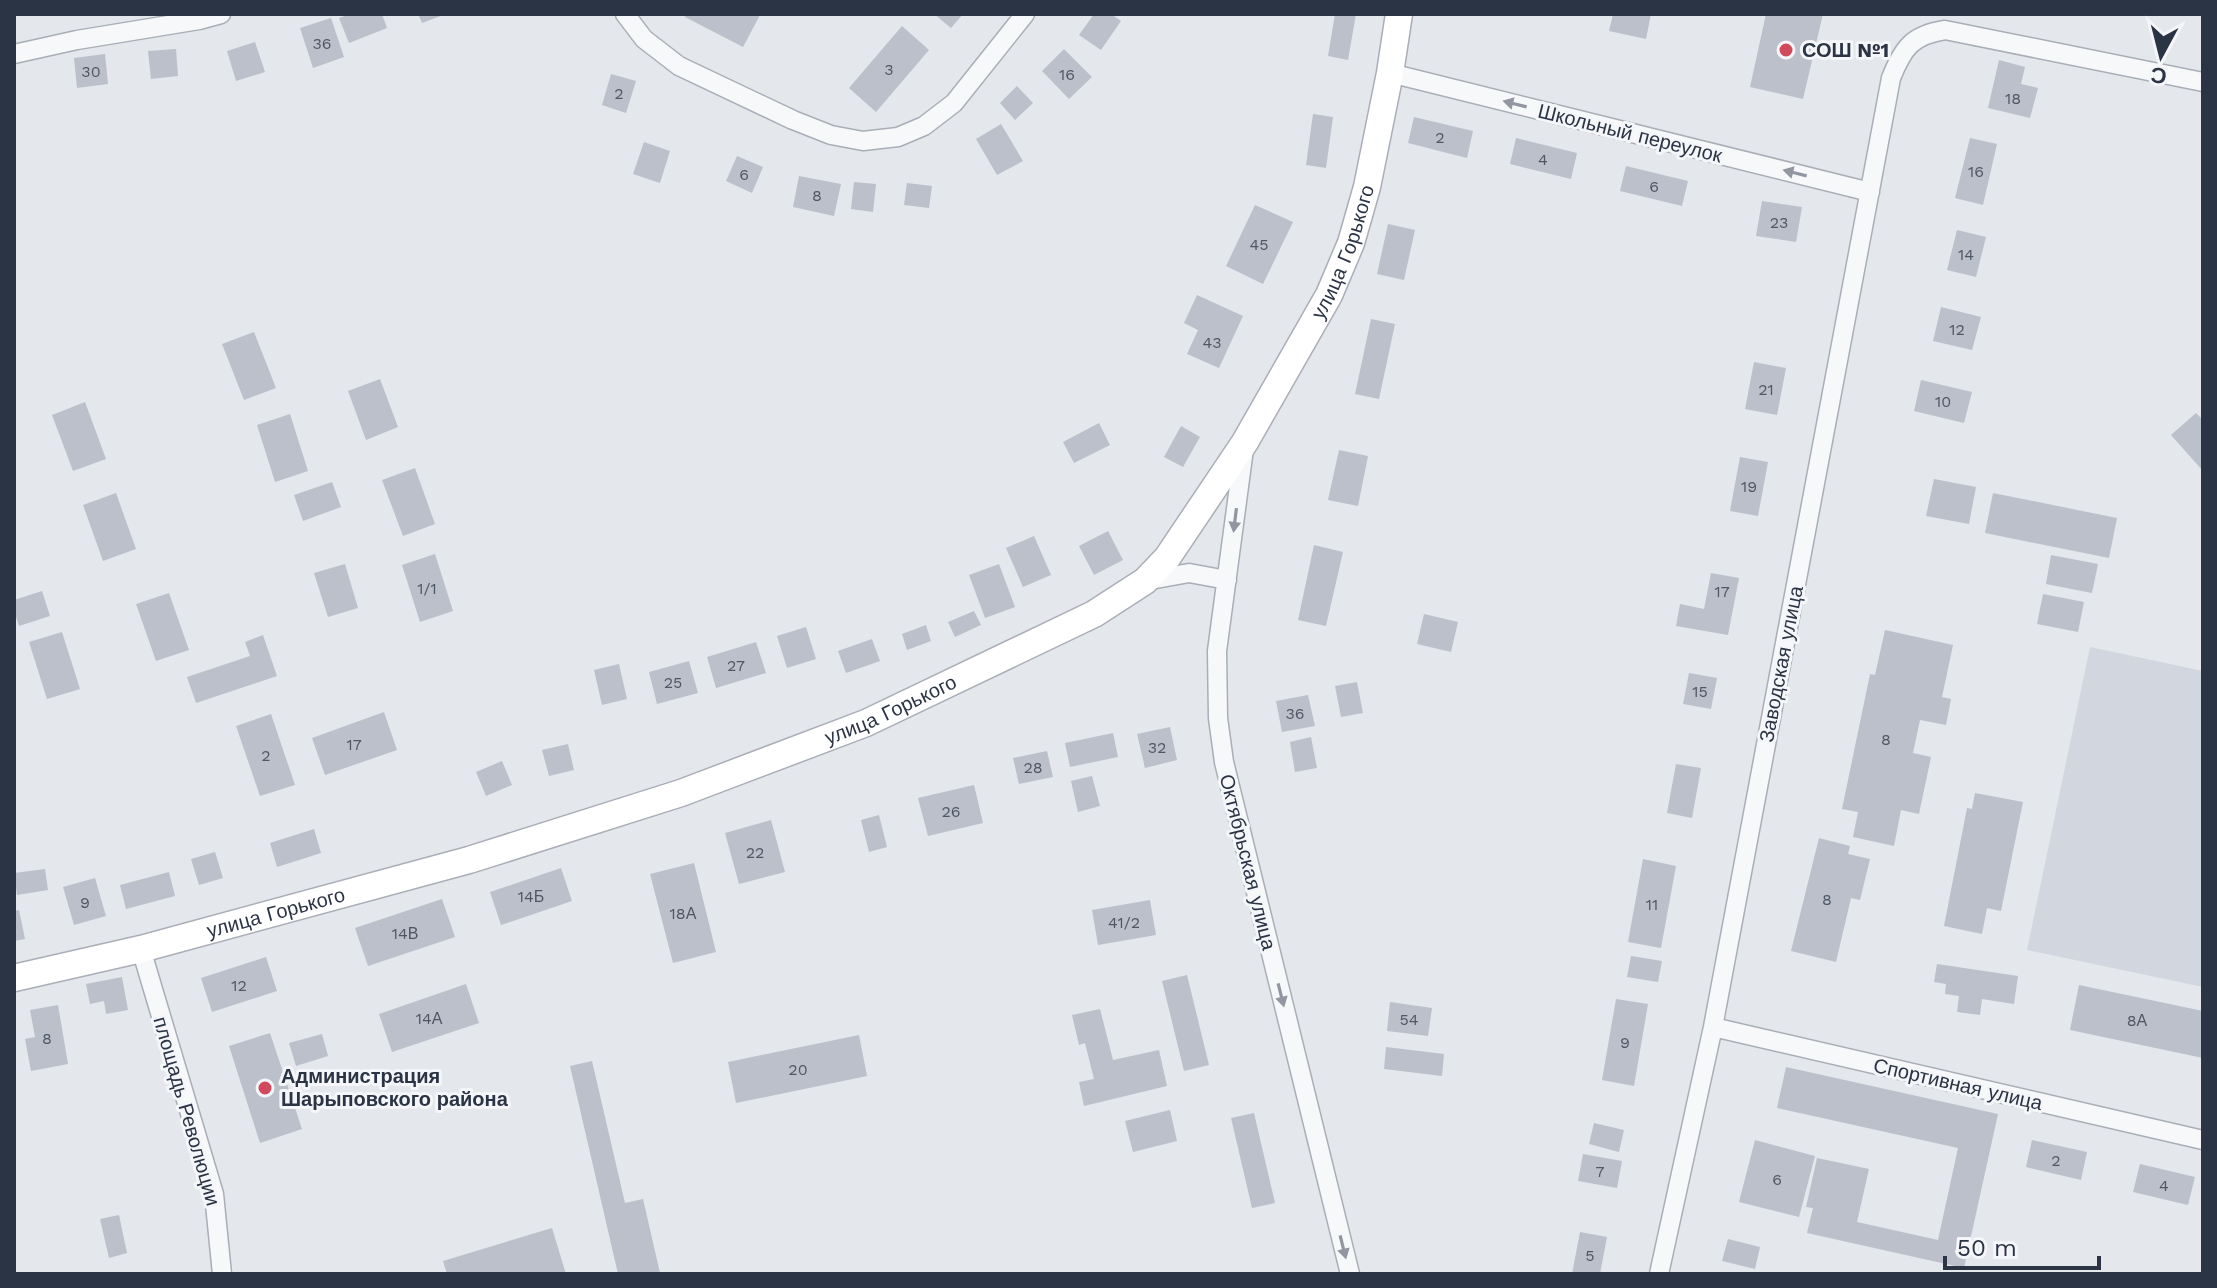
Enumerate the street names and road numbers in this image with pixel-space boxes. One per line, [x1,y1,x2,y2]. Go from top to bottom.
street label: Школьный переулок [1536,99,1725,168]
street label: улица Горького [1306,182,1379,323]
street label: Заводская улица [1754,583,1808,744]
street label: улица Горького [821,670,960,750]
street label: Октябрьская улица [1215,772,1282,953]
street label: улица Горького [204,882,348,943]
street label: площадь Революции [149,1014,225,1208]
street label: Спортивная улица [1871,1053,2046,1115]

